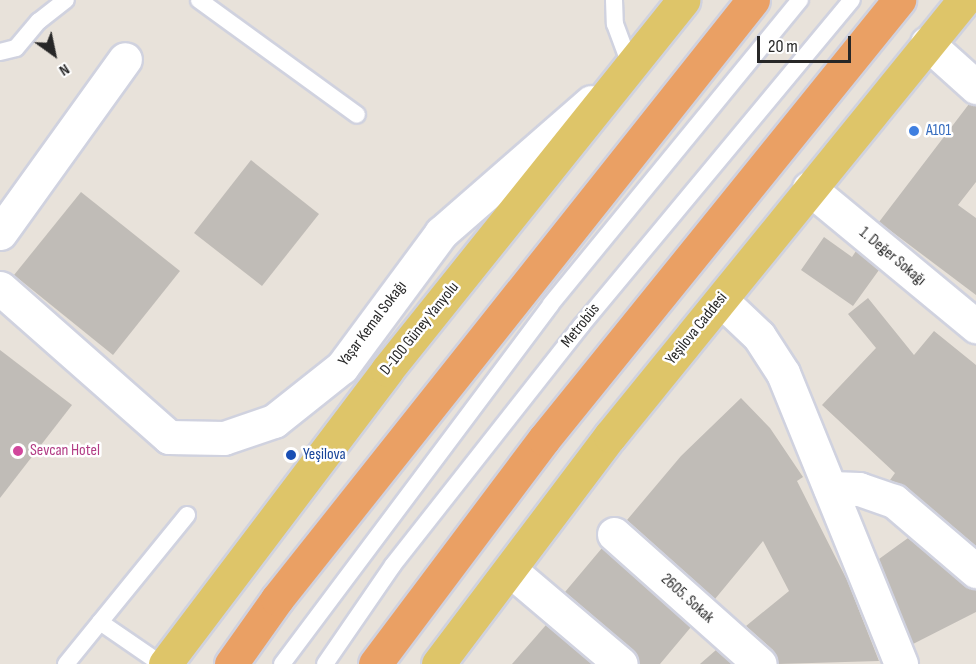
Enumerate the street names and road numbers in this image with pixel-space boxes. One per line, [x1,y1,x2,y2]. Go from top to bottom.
street label: 1. Değer Sokağı [855,224,929,290]
street label: Yaşar Kemal Sokağı [335,278,411,370]
street label: D-100 Güney Yanyolu [377,279,463,379]
street label: Yeşilova Caddesi [662,289,732,369]
street label: Metrobüs [558,300,604,352]
street label: 2605. Sokak [657,570,717,628]

